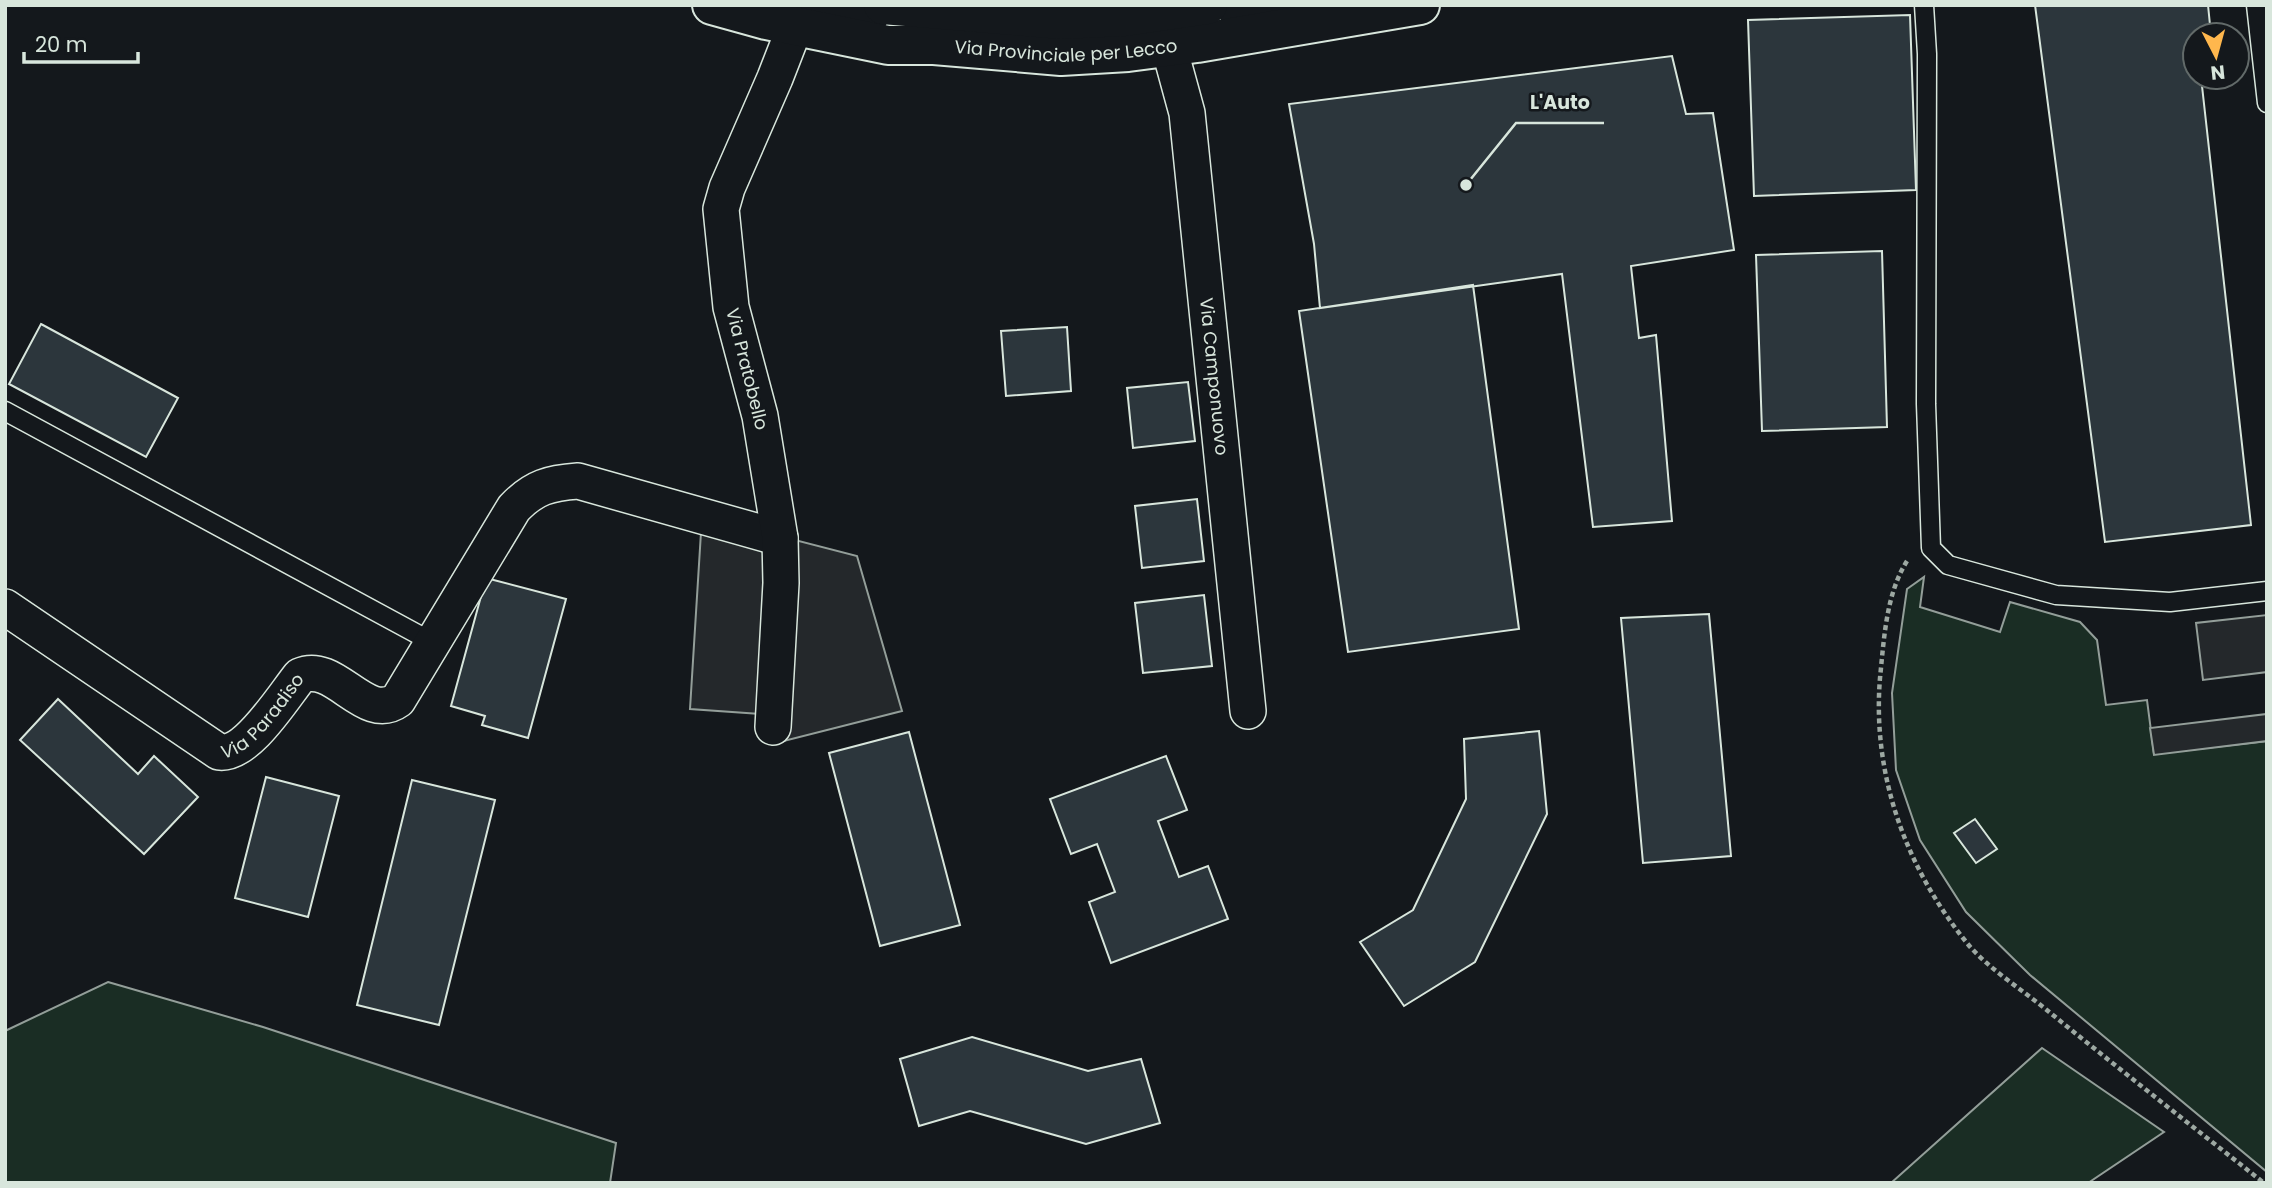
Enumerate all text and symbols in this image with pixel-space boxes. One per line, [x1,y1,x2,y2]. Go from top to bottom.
scale bar [24,21,138,65]
north arrow [2181,21,2251,91]
text: 20 m [35,30,88,59]
street label: Via Provinciale per Lecco [954,33,1179,68]
text: N [2209,58,2226,87]
callout: L'Auto [1516,83,1604,123]
text: L'Auto [1530,89,1590,116]
street label: Via Camponuovo [1194,297,1235,457]
street label: Via Pratobello [720,305,775,432]
street label: Via Paradiso [218,668,310,765]

